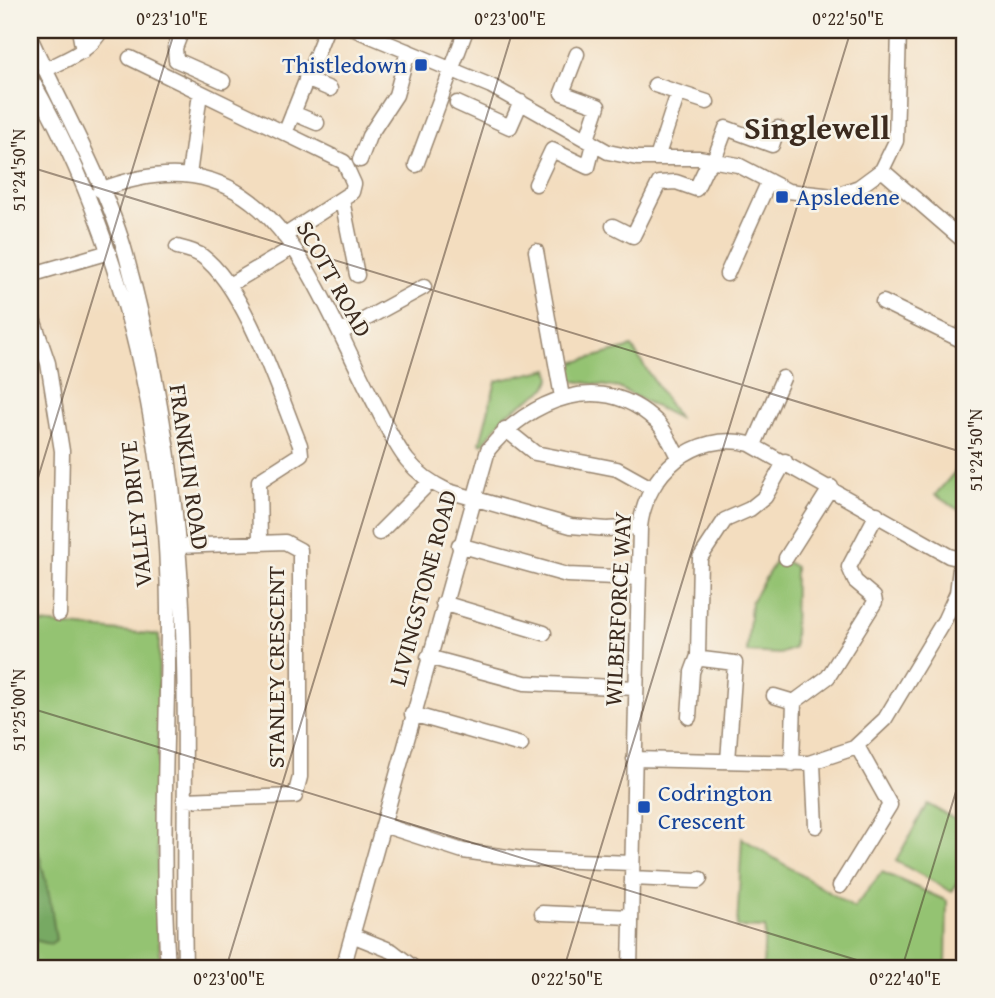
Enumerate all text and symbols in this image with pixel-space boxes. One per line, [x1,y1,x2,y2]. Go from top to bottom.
text: 0°23'10"E [136,5,208,32]
text: 0°23'00"E [474,5,546,32]
text: 0°22'50"E [812,5,884,32]
place label: Thistledown [282,47,408,82]
marker: Thistledown [413,57,429,73]
district label: Singlewell [744,104,890,151]
text: 51°24'50"N [5,128,32,211]
place label: Apsledene [796,179,900,214]
marker: Apsledene [774,189,790,205]
street label: SCOTT ROAD [288,214,381,343]
street label: FRANKLIN ROAD [161,382,218,552]
text: 51°24'50"N [962,408,989,491]
street label: VALLEY DRIVE [110,439,161,589]
street label: LIVINGSTONE ROAD [380,486,466,690]
street label: WILBERFORCE WAY [595,511,640,707]
street label: STANLEY CRESCENT [258,566,293,768]
text: 51°25'00"N [5,668,32,751]
place label: Codrington Crescent [658,775,773,838]
marker: Codrington Crescent [636,799,652,815]
text: 0°23'00"E [193,965,265,992]
text: 0°22'50"E [531,965,603,992]
text: 0°22'40"E [869,965,941,992]

